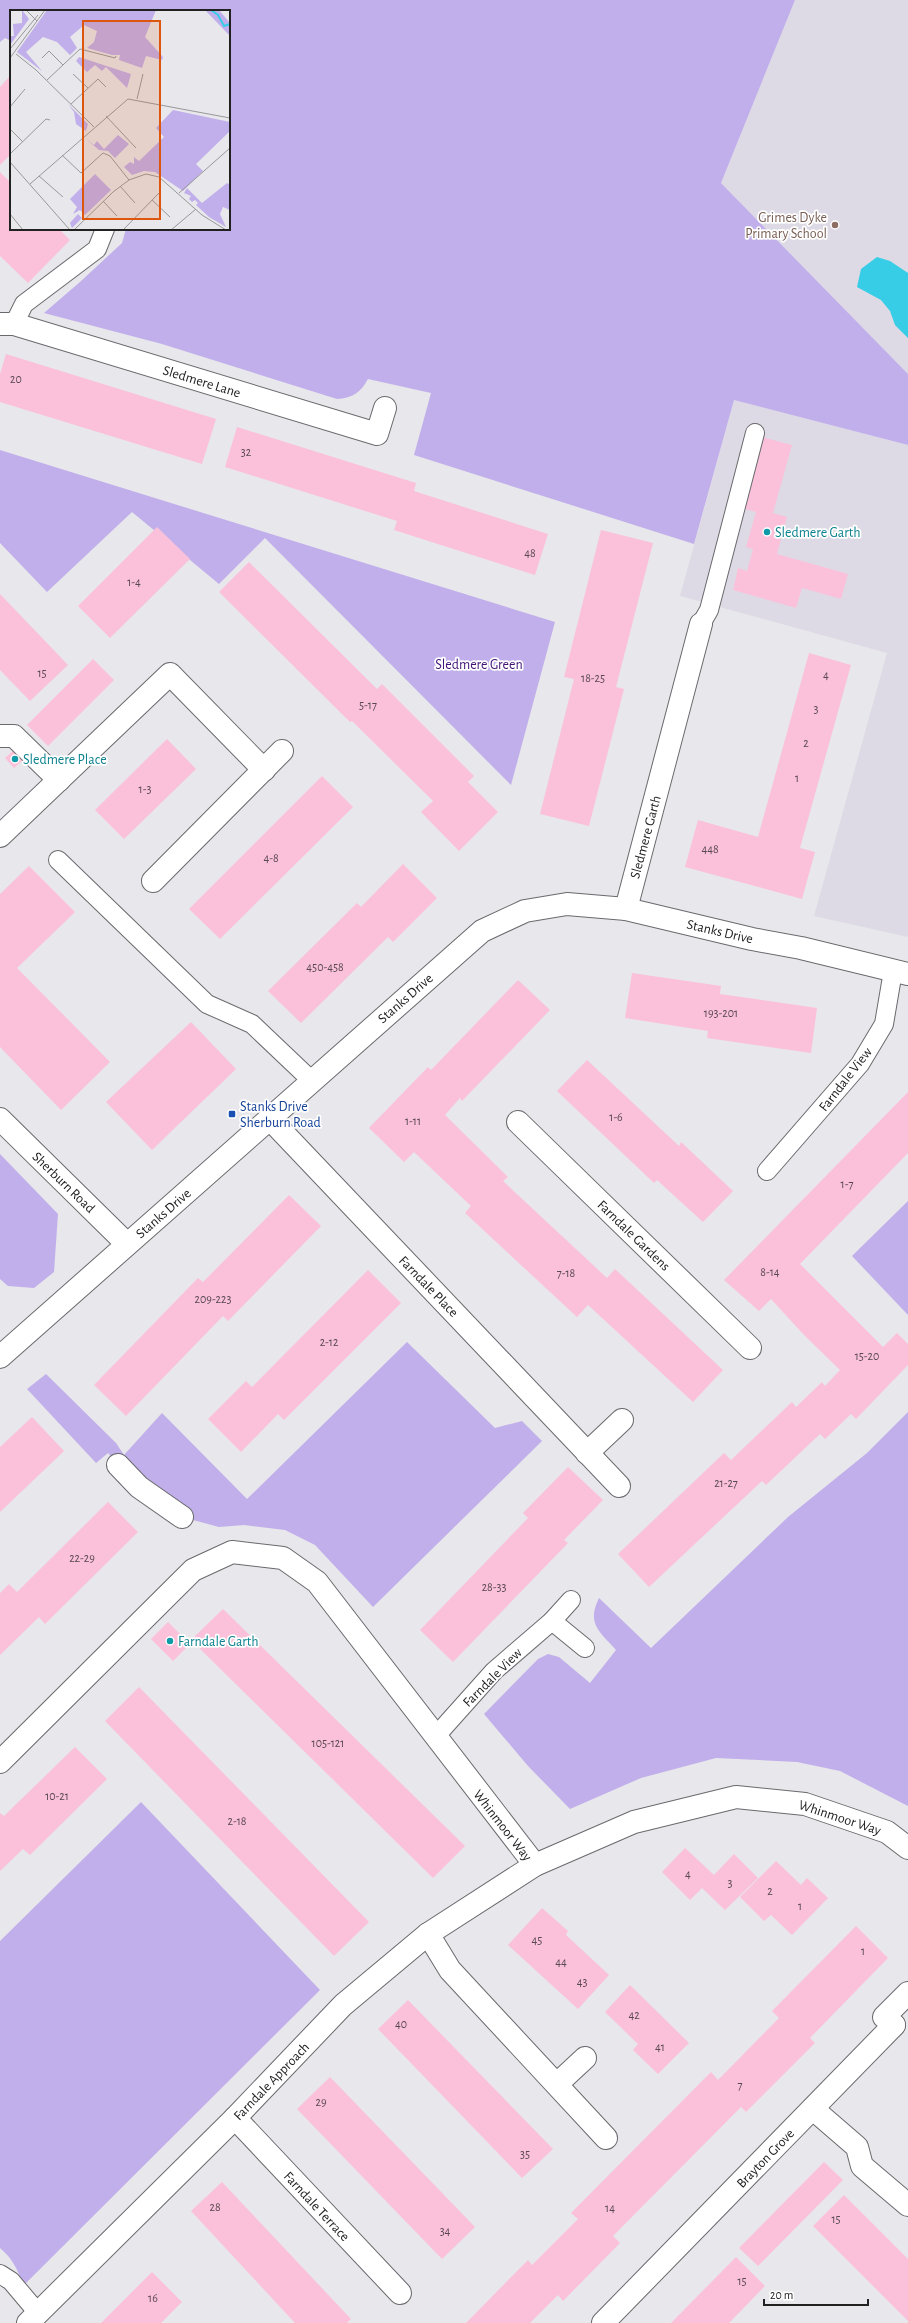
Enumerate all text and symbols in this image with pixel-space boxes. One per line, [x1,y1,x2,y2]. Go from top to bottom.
inset map [10,10,230,230]
place label: Grimes Dyke Primary School [745,211,827,241]
marker: Grimes Dyke Primary School [830,220,840,230]
street label: Sledmere Lane [161,364,242,400]
house number: 20 [10,373,22,385]
house number: 32 [241,446,252,458]
place label: Sledmere Garth [775,526,860,540]
marker: Sledmere Garth [762,527,772,537]
house number: 48 [524,547,536,559]
house number: 1-4 [127,576,141,588]
park label: Sledmere Green [435,658,523,672]
house number: 15 [37,667,47,679]
house number: 4 [823,669,829,681]
house number: 18-25 [581,672,605,684]
house number: 5-17 [359,699,377,711]
house number: 3 [814,703,819,715]
house number: 2 [803,737,809,749]
place label: Sledmere Place [23,753,107,767]
marker: Sledmere Place [10,754,20,764]
house number: 1 [795,772,799,784]
house number: 1-3 [139,783,151,795]
street label: Sledmere Garth [628,794,664,880]
house number: 448 [701,843,719,855]
house number: 4-8 [263,852,279,864]
street label: Stanks Drive [685,918,754,946]
house number: 450-458 [306,961,344,973]
street label: Stanks Drive [376,971,436,1026]
house number: 193-201 [704,1007,738,1019]
street label: Farndale View [817,1045,875,1114]
place label: Stanks Drive Sherburn Road [240,1100,321,1130]
marker: Stanks Drive Sherburn Road [227,1109,237,1119]
house number: 1-6 [609,1111,623,1123]
house number: 1-11 [405,1115,421,1127]
street label: Sherburn Road [29,1150,97,1216]
house number: 1-7 [841,1178,853,1190]
street label: Stanks Drive [134,1186,194,1241]
street label: Farndale Gardens [594,1198,672,1274]
street label: Farndale Place [396,1254,461,1320]
house number: 8-14 [760,1266,780,1278]
house number: 7-18 [557,1267,576,1279]
house number: 209-223 [195,1293,232,1305]
house number: 2-12 [320,1336,339,1348]
house number: 15-20 [855,1350,879,1362]
house number: 21-27 [714,1477,738,1489]
house number: 22-29 [69,1552,95,1564]
house number: 28-33 [482,1581,506,1593]
place label: Farndale Garth [178,1635,259,1649]
marker: Farndale Garth [165,1636,175,1646]
street label: Farndale View [461,1645,525,1710]
house number: 105-121 [312,1737,344,1749]
street label: Whinmoor Way [470,1788,534,1864]
house number: 10-21 [45,1790,69,1802]
street label: Whinmoor Way [797,1798,883,1838]
house number: 2-18 [228,1815,247,1827]
house number: 4 [685,1868,691,1880]
house number: 3 [728,1877,733,1889]
house number: 2 [767,1885,773,1897]
house number: 1 [798,1900,802,1912]
house number: 45 [532,1934,542,1946]
house number: 1 [861,1945,865,1957]
house number: 44 [555,1956,567,1968]
house number: 43 [577,1976,587,1988]
house number: 42 [628,2009,640,2021]
house number: 40 [395,2018,407,2030]
street label: Farndale Approach [231,2040,312,2123]
house number: 41 [655,2041,665,2053]
house number: 7 [737,2079,743,2091]
house number: 29 [315,2096,327,2108]
street label: Brayton Grove [734,2126,797,2191]
house number: 35 [520,2148,530,2160]
street label: Farndale Terrace [281,2169,352,2244]
house number: 28 [209,2201,221,2213]
house number: 14 [605,2202,615,2214]
house number: 15 [831,2213,841,2225]
house number: 34 [440,2225,451,2237]
house number: 15 [737,2275,747,2287]
scale bar [764,2281,868,2307]
text: 20 m [770,2289,793,2301]
house number: 16 [148,2292,158,2304]

